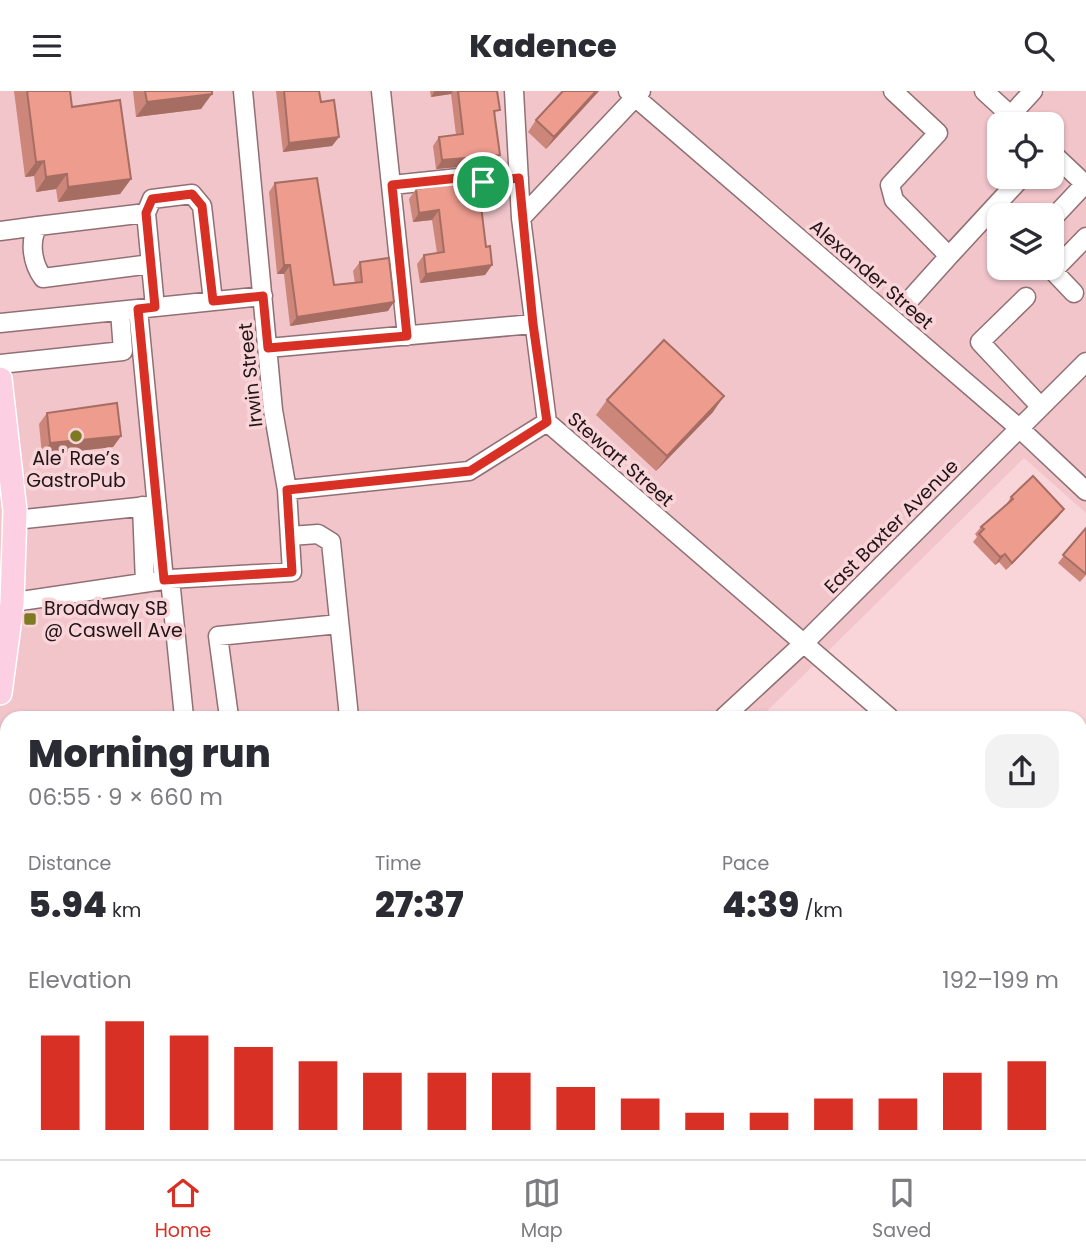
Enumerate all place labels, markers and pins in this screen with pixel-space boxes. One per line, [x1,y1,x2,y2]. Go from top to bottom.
pin [453,152,513,212]
marker: Ale' Rae’s GastroPub [68,428,84,444]
place label: Ale' Rae’s GastroPub [26,445,126,494]
place label: Broadway SB @ Caswell Ave [44,595,183,644]
marker: Broadway SB @ Caswell Ave [22,611,38,627]

